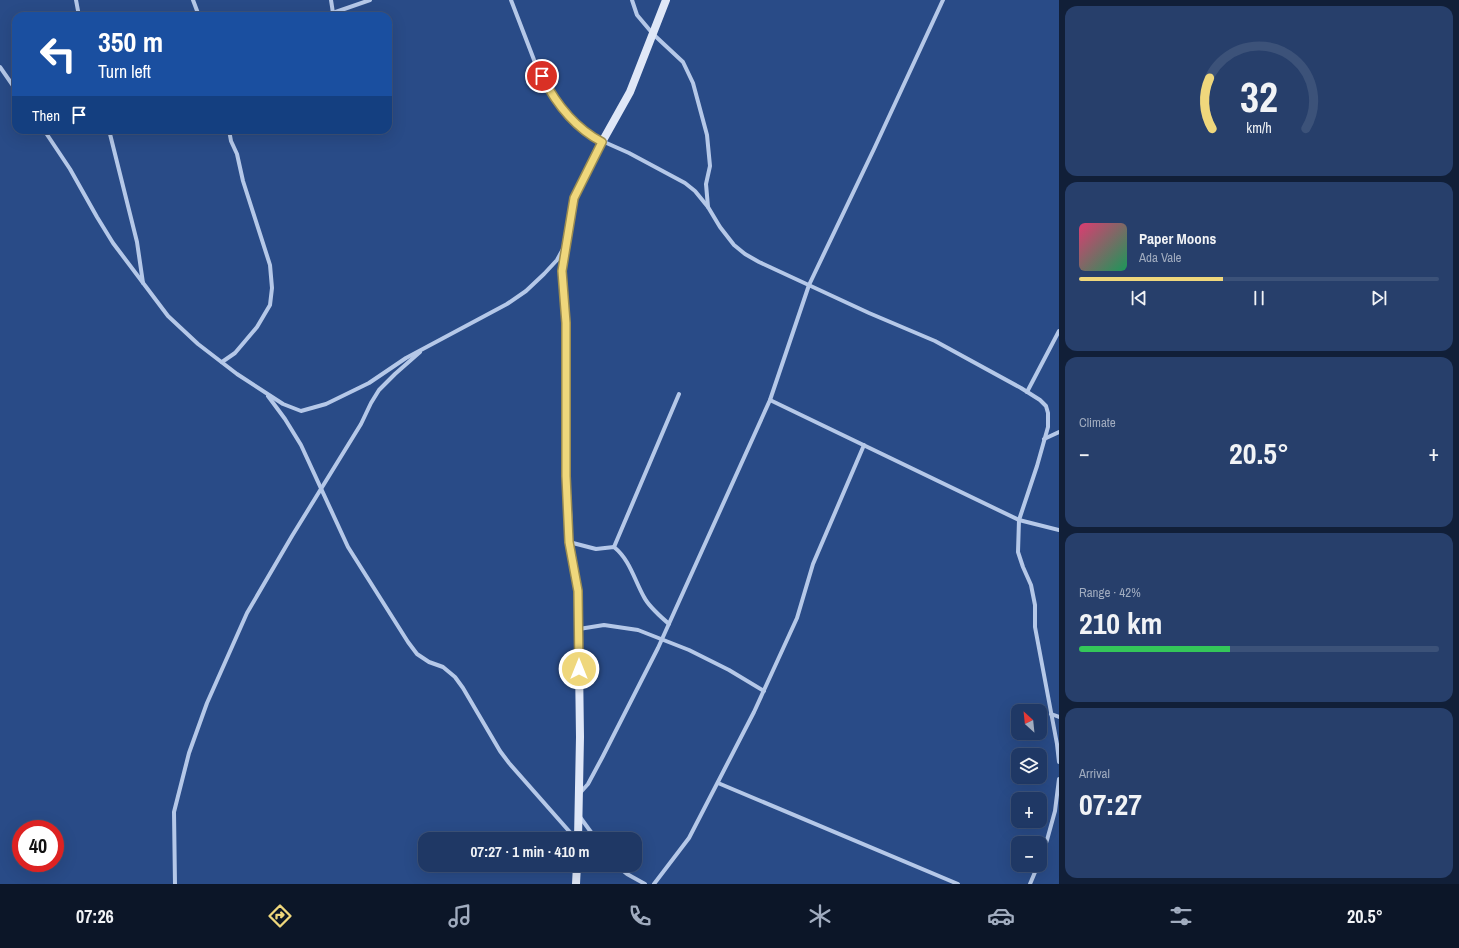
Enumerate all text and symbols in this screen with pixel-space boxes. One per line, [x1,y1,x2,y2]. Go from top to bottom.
text: 350 m [98,23,163,61]
icon: left [32,28,84,80]
text: Turn left [98,59,151,84]
pin [525,59,559,93]
icon: arrive [531,65,553,87]
text: 32 [1240,69,1278,125]
icon: arrive [68,104,90,126]
text: Then [32,105,60,126]
text: km/h [1246,117,1272,136]
text: Paper Moons [1139,228,1216,249]
text: Ada Vale [1139,249,1181,266]
icon: previous [1128,287,1150,309]
icon: pause [1248,287,1270,309]
icon: next [1368,287,1390,309]
text: Climate [1079,414,1116,431]
text: 20.5° [1229,433,1289,473]
text: − [1079,438,1090,468]
text: + [1428,438,1439,468]
text: Range · 42% [1079,584,1141,601]
text: 210 km [1079,603,1162,643]
position arrow [558,648,600,690]
north arrow [1011,704,1047,740]
map controls [1011,704,1047,872]
button: layers [1011,748,1047,784]
text: Arrival [1079,765,1110,782]
text: 07:27 [1079,784,1142,824]
button: + [1011,792,1047,828]
speed limit sign: 40 [12,820,64,872]
button: − [1011,836,1047,872]
text: 07:27 · 1 min · 410 m [471,841,589,862]
icon: directions [266,902,294,930]
icon: music [446,902,474,930]
icon: phone [626,902,654,930]
icon: climate [806,902,834,930]
icon: car [987,902,1015,930]
icon: filters [1167,902,1195,930]
text: 07:26 [76,904,114,929]
text: 20.5° [1347,904,1383,929]

